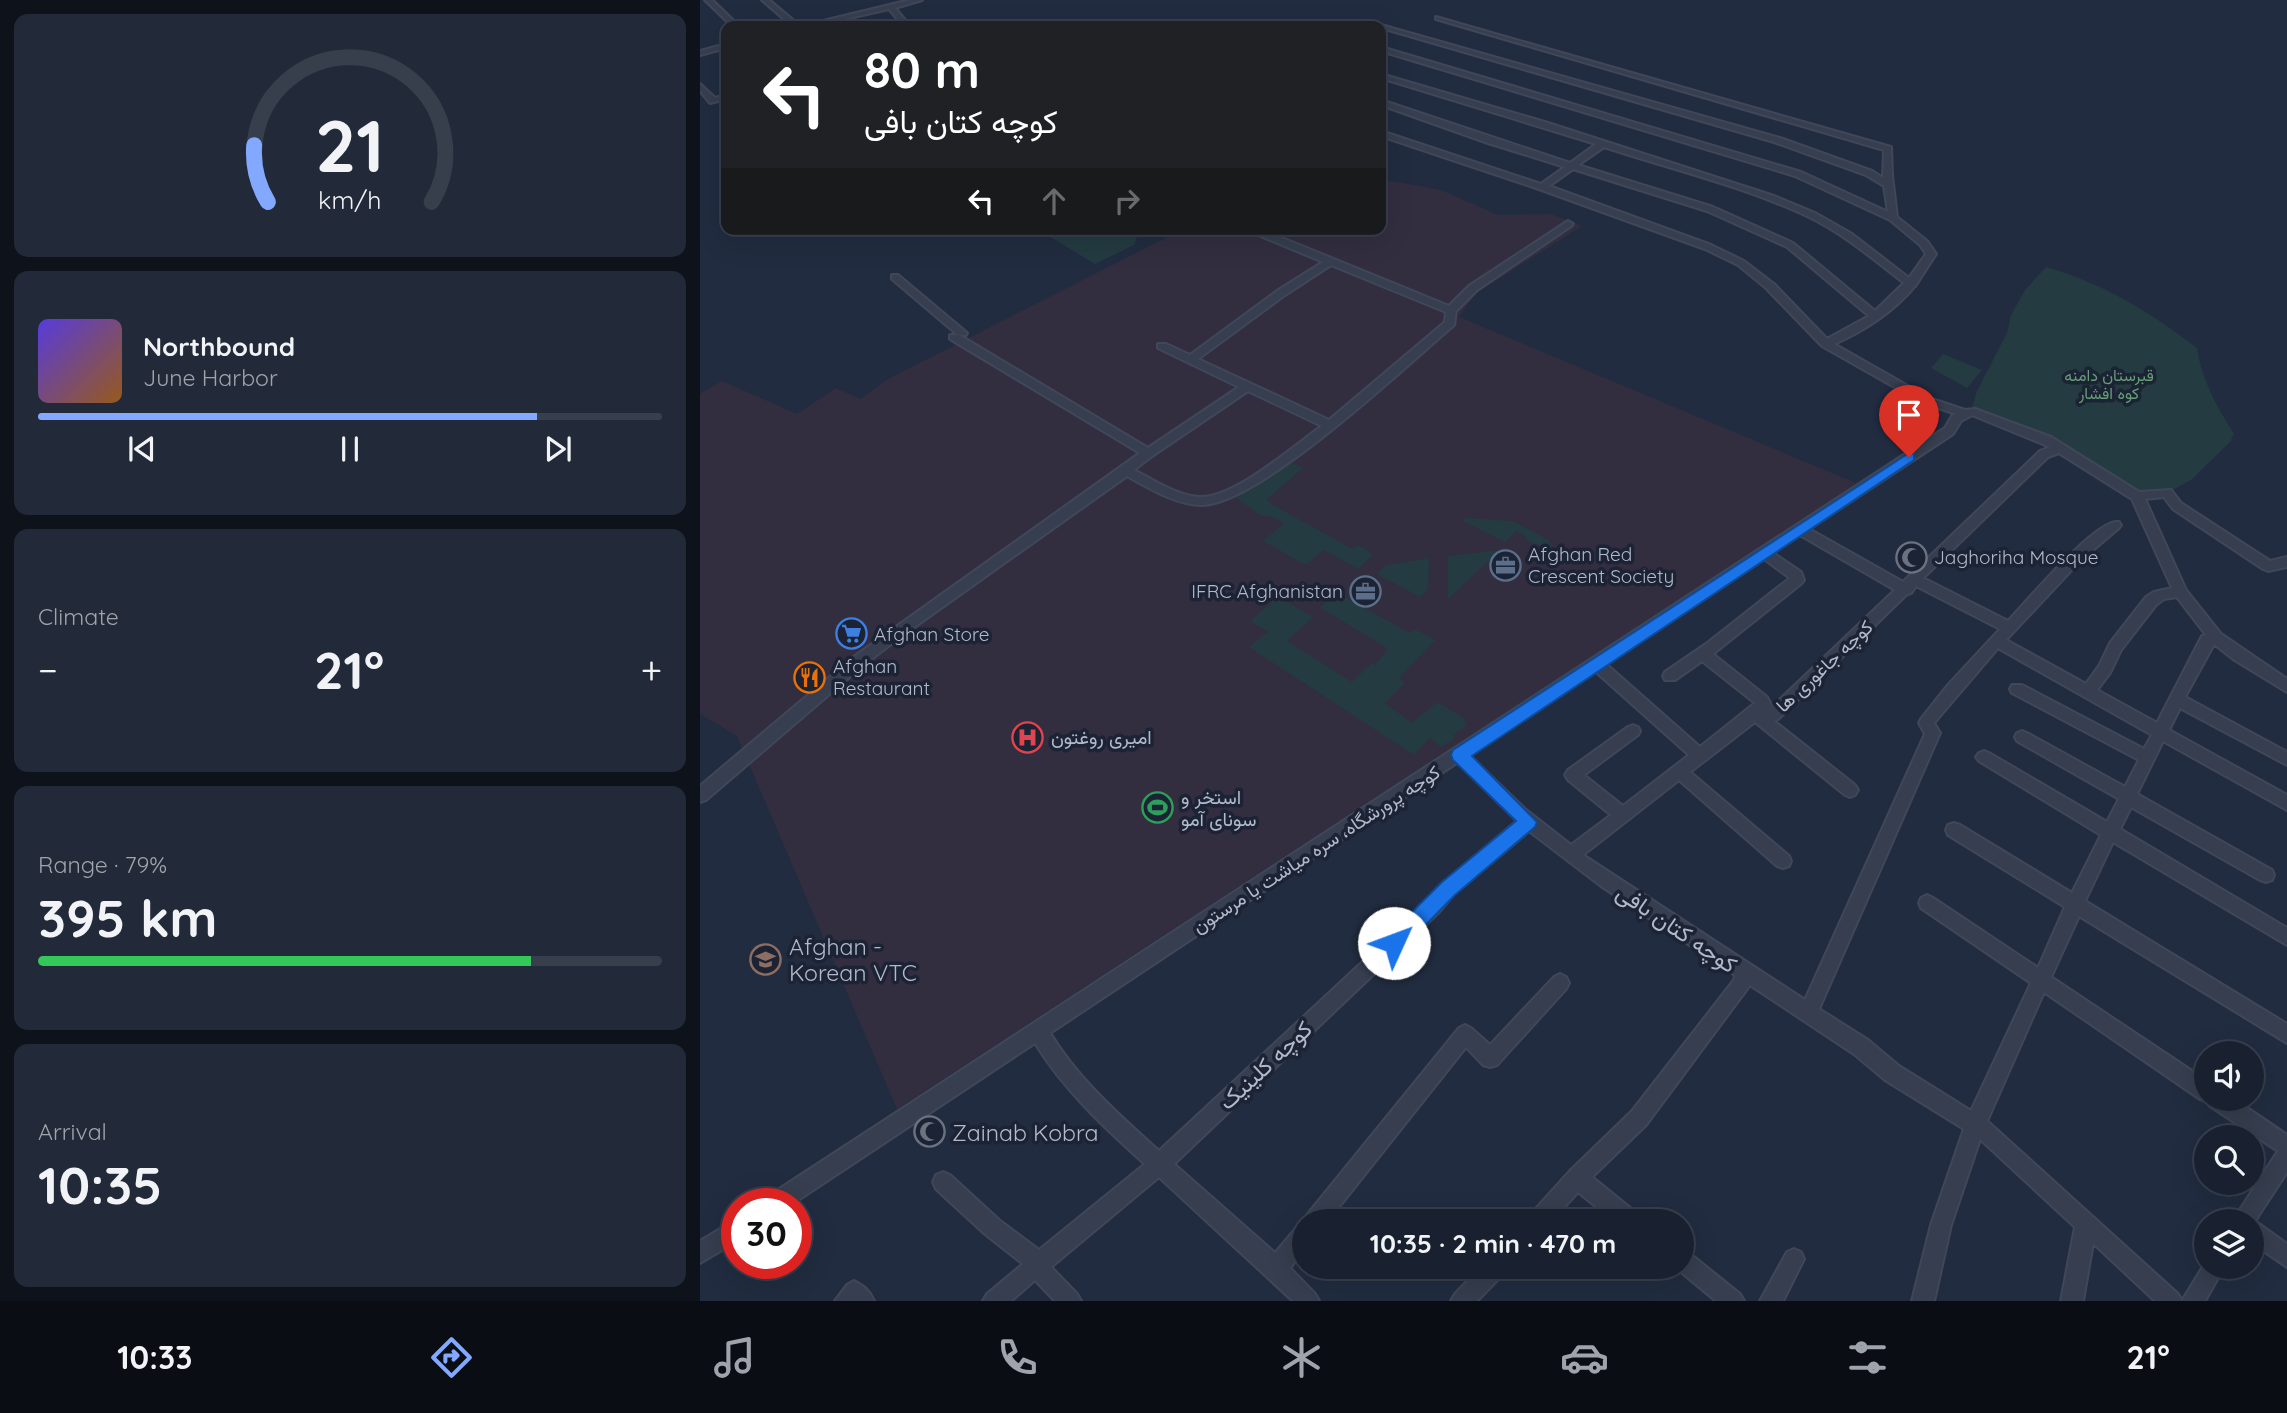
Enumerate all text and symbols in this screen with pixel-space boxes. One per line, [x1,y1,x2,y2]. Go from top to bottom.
text: 80 m [864,39,980,100]
icon: left [749,49,840,140]
text: 21 [315,99,385,190]
text: کوچه کتان بافی [864,101,1058,141]
icon: left [962,182,1000,220]
icon: ahead [1035,182,1073,220]
icon: right [1108,182,1146,220]
text: km/h [318,184,382,215]
text: Northbound [143,330,295,363]
text: June Harbor [143,363,278,392]
park label: قبرستان دامنه کوه افشار [2064,365,2154,404]
pin [1879,385,1939,457]
icon: arrive [1890,396,1928,434]
icon: previous [123,430,161,468]
icon: pause [331,430,369,468]
icon: next [539,430,577,468]
mosque icon: Jaghoriha Mosque [1894,540,1928,574]
place label: Afghan Red Crescent Society [1528,542,1674,588]
place label: Jaghoriha Mosque [1934,545,2099,569]
office icon: Afghan Red Crescent Society [1488,548,1522,582]
office icon: IFRC Afghanistan [1349,574,1383,608]
place label: IFRC Afghanistan [1191,579,1343,603]
text: Climate [38,602,119,631]
street label: کوچه جاغوری ها [1770,615,1879,719]
supermarket icon: Afghan Store [834,617,868,651]
place label: Afghan Store [874,622,990,646]
text: 21° [314,637,384,702]
text: − [38,646,58,694]
text: + [641,646,662,694]
place label: Afghan Restaurant [833,654,930,700]
restaurant icon: Afghan Restaurant [793,660,827,694]
hospital icon: امیری روغتون [1011,720,1045,754]
place label: امیری روغتون [1051,725,1152,749]
street label: کوچه پرورشگاه، سره میاشت یا مرستون [1188,760,1445,940]
place label: استخر و سونای آمو [1181,785,1256,831]
sports icon: استخر و سونای آمو [1141,791,1175,825]
text: Range · 79% [38,850,167,879]
street label: کوچه کتان بافی [1610,877,1743,981]
text: 395 km [38,885,218,950]
position arrow [1357,906,1431,980]
place label: Afghan - Korean VTC [789,932,917,987]
school or university icon: Afghan - Korean VTC [749,942,783,976]
street label: کوچه کلینیک [1212,1014,1319,1117]
map controls [2194,1041,2264,1279]
button: sound [2194,1041,2264,1111]
mosque icon: Zainab Kobra [912,1115,946,1149]
text: Arrival [38,1117,107,1146]
place label: Zainab Kobra [952,1118,1099,1147]
button: search [2194,1125,2264,1195]
text: 10:35 [38,1152,162,1217]
speed limit sign: 30 [721,1188,812,1279]
button: layers [2194,1209,2264,1279]
text: 10:35 · 2 min · 470 m [1370,1227,1616,1260]
icon: directions [427,1333,476,1382]
icon: music [710,1333,759,1382]
icon: phone [993,1333,1042,1382]
icon: climate [1277,1333,1326,1382]
icon: car [1560,1333,1609,1382]
icon: filters [1843,1333,1892,1382]
text: 10:33 [117,1337,192,1377]
text: 21° [2127,1337,2170,1377]

